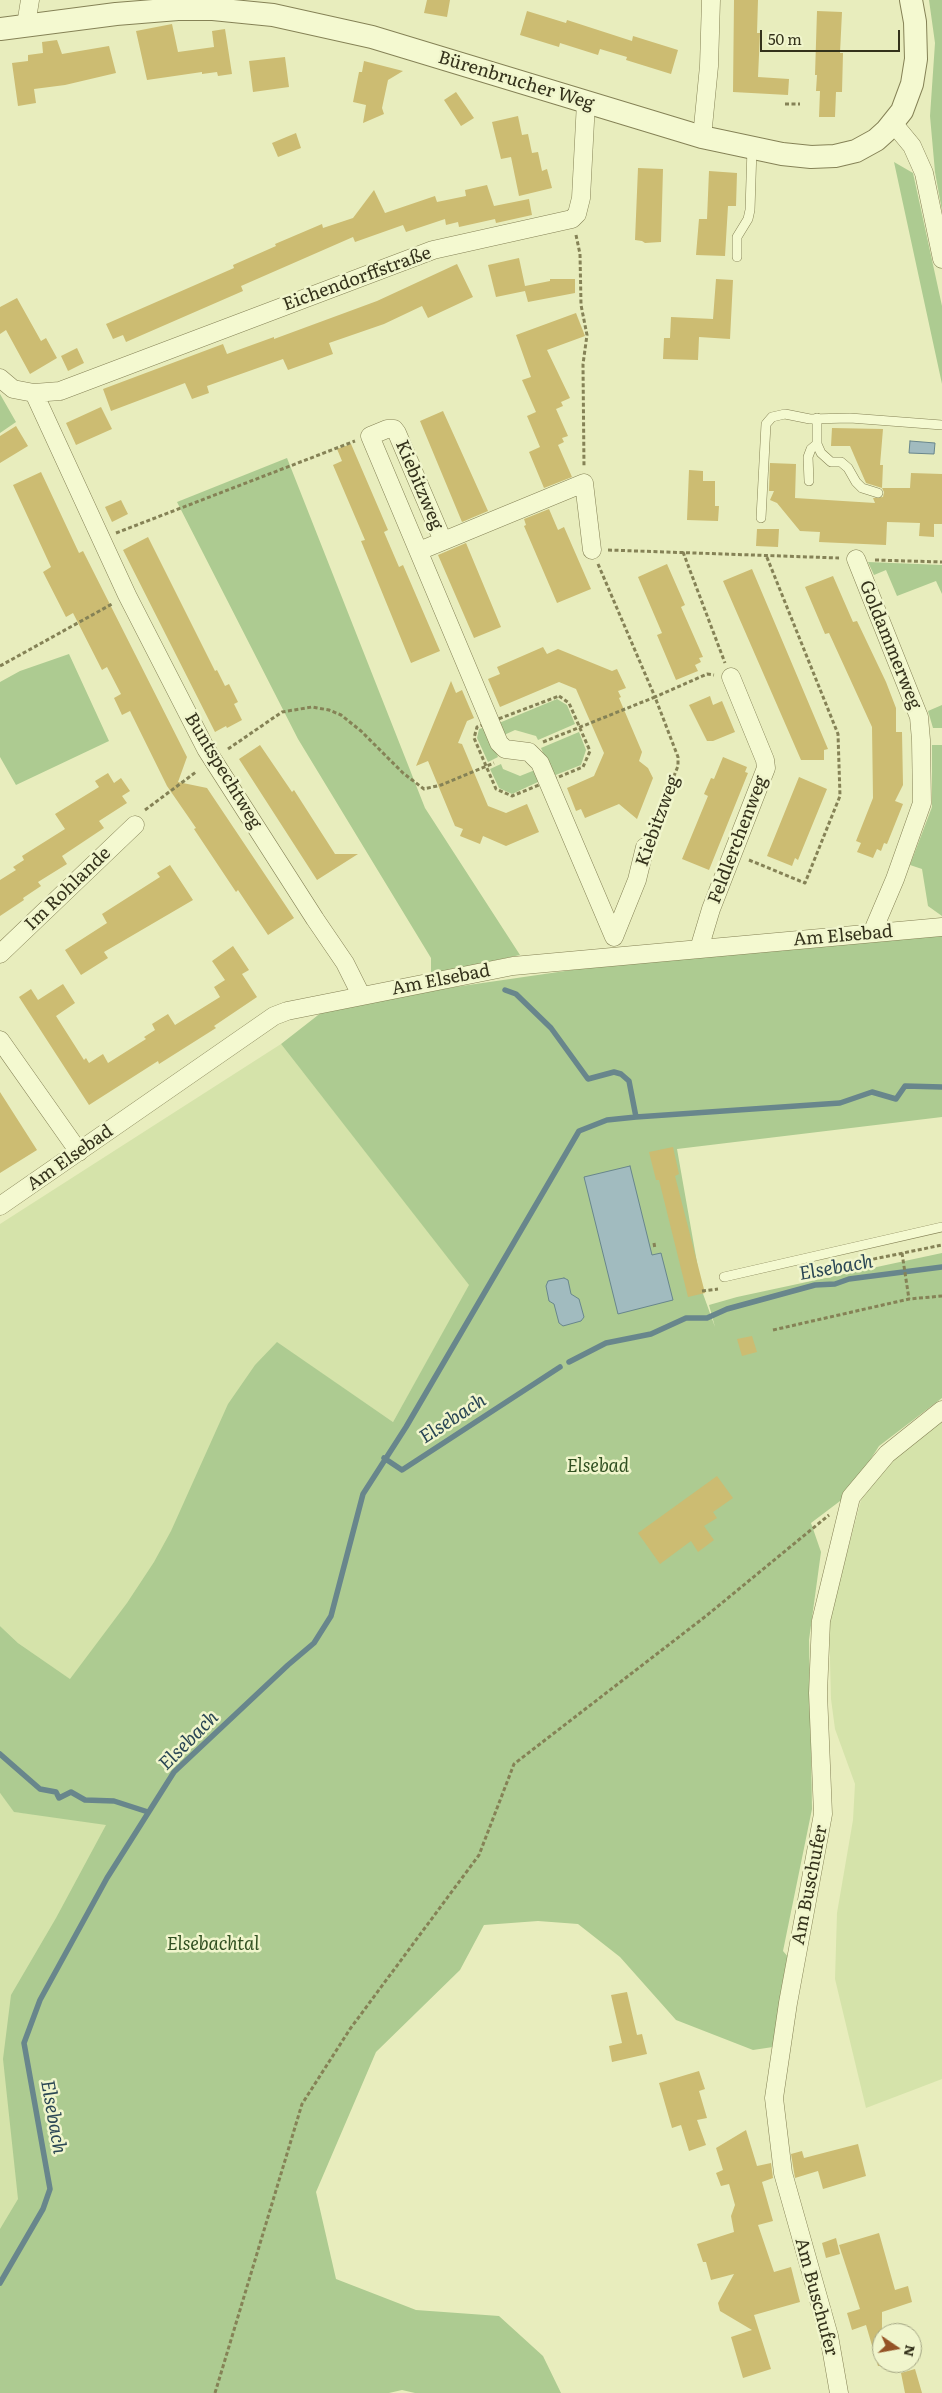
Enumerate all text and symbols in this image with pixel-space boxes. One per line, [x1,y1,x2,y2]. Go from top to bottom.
scale bar [762,20,902,52]
text: 50 m [768,27,802,50]
street label: Bürenbrucher Weg [435,47,597,115]
street label: Eichendorffstraße [280,242,434,316]
street label: Kiebitzweg [390,437,448,533]
street label: Goldammerweg [854,577,926,713]
street label: Buntspechtweg [180,709,266,833]
street label: Kiebitzweg [632,772,684,870]
street label: Feldlerchenweg [704,773,772,907]
street label: Im Rohlande [21,843,115,935]
street label: Am Elsebad [792,921,894,951]
street label: Am Elsebad [390,960,492,1000]
street label: Am Elsebad [23,1121,117,1195]
water label: Elsebach [797,1250,875,1286]
water label: Elsebach [415,1389,491,1449]
park label: Elsebad [567,1456,629,1478]
water label: Elsebach [155,1707,223,1775]
street label: Am Buschufer [788,1823,832,1947]
park label: Elsebachtal [167,1934,259,1956]
water label: Elsebach [35,2078,71,2156]
street label: Am Buschufer [790,2235,842,2359]
north arrow [872,2323,922,2373]
text: N [900,2343,922,2359]

